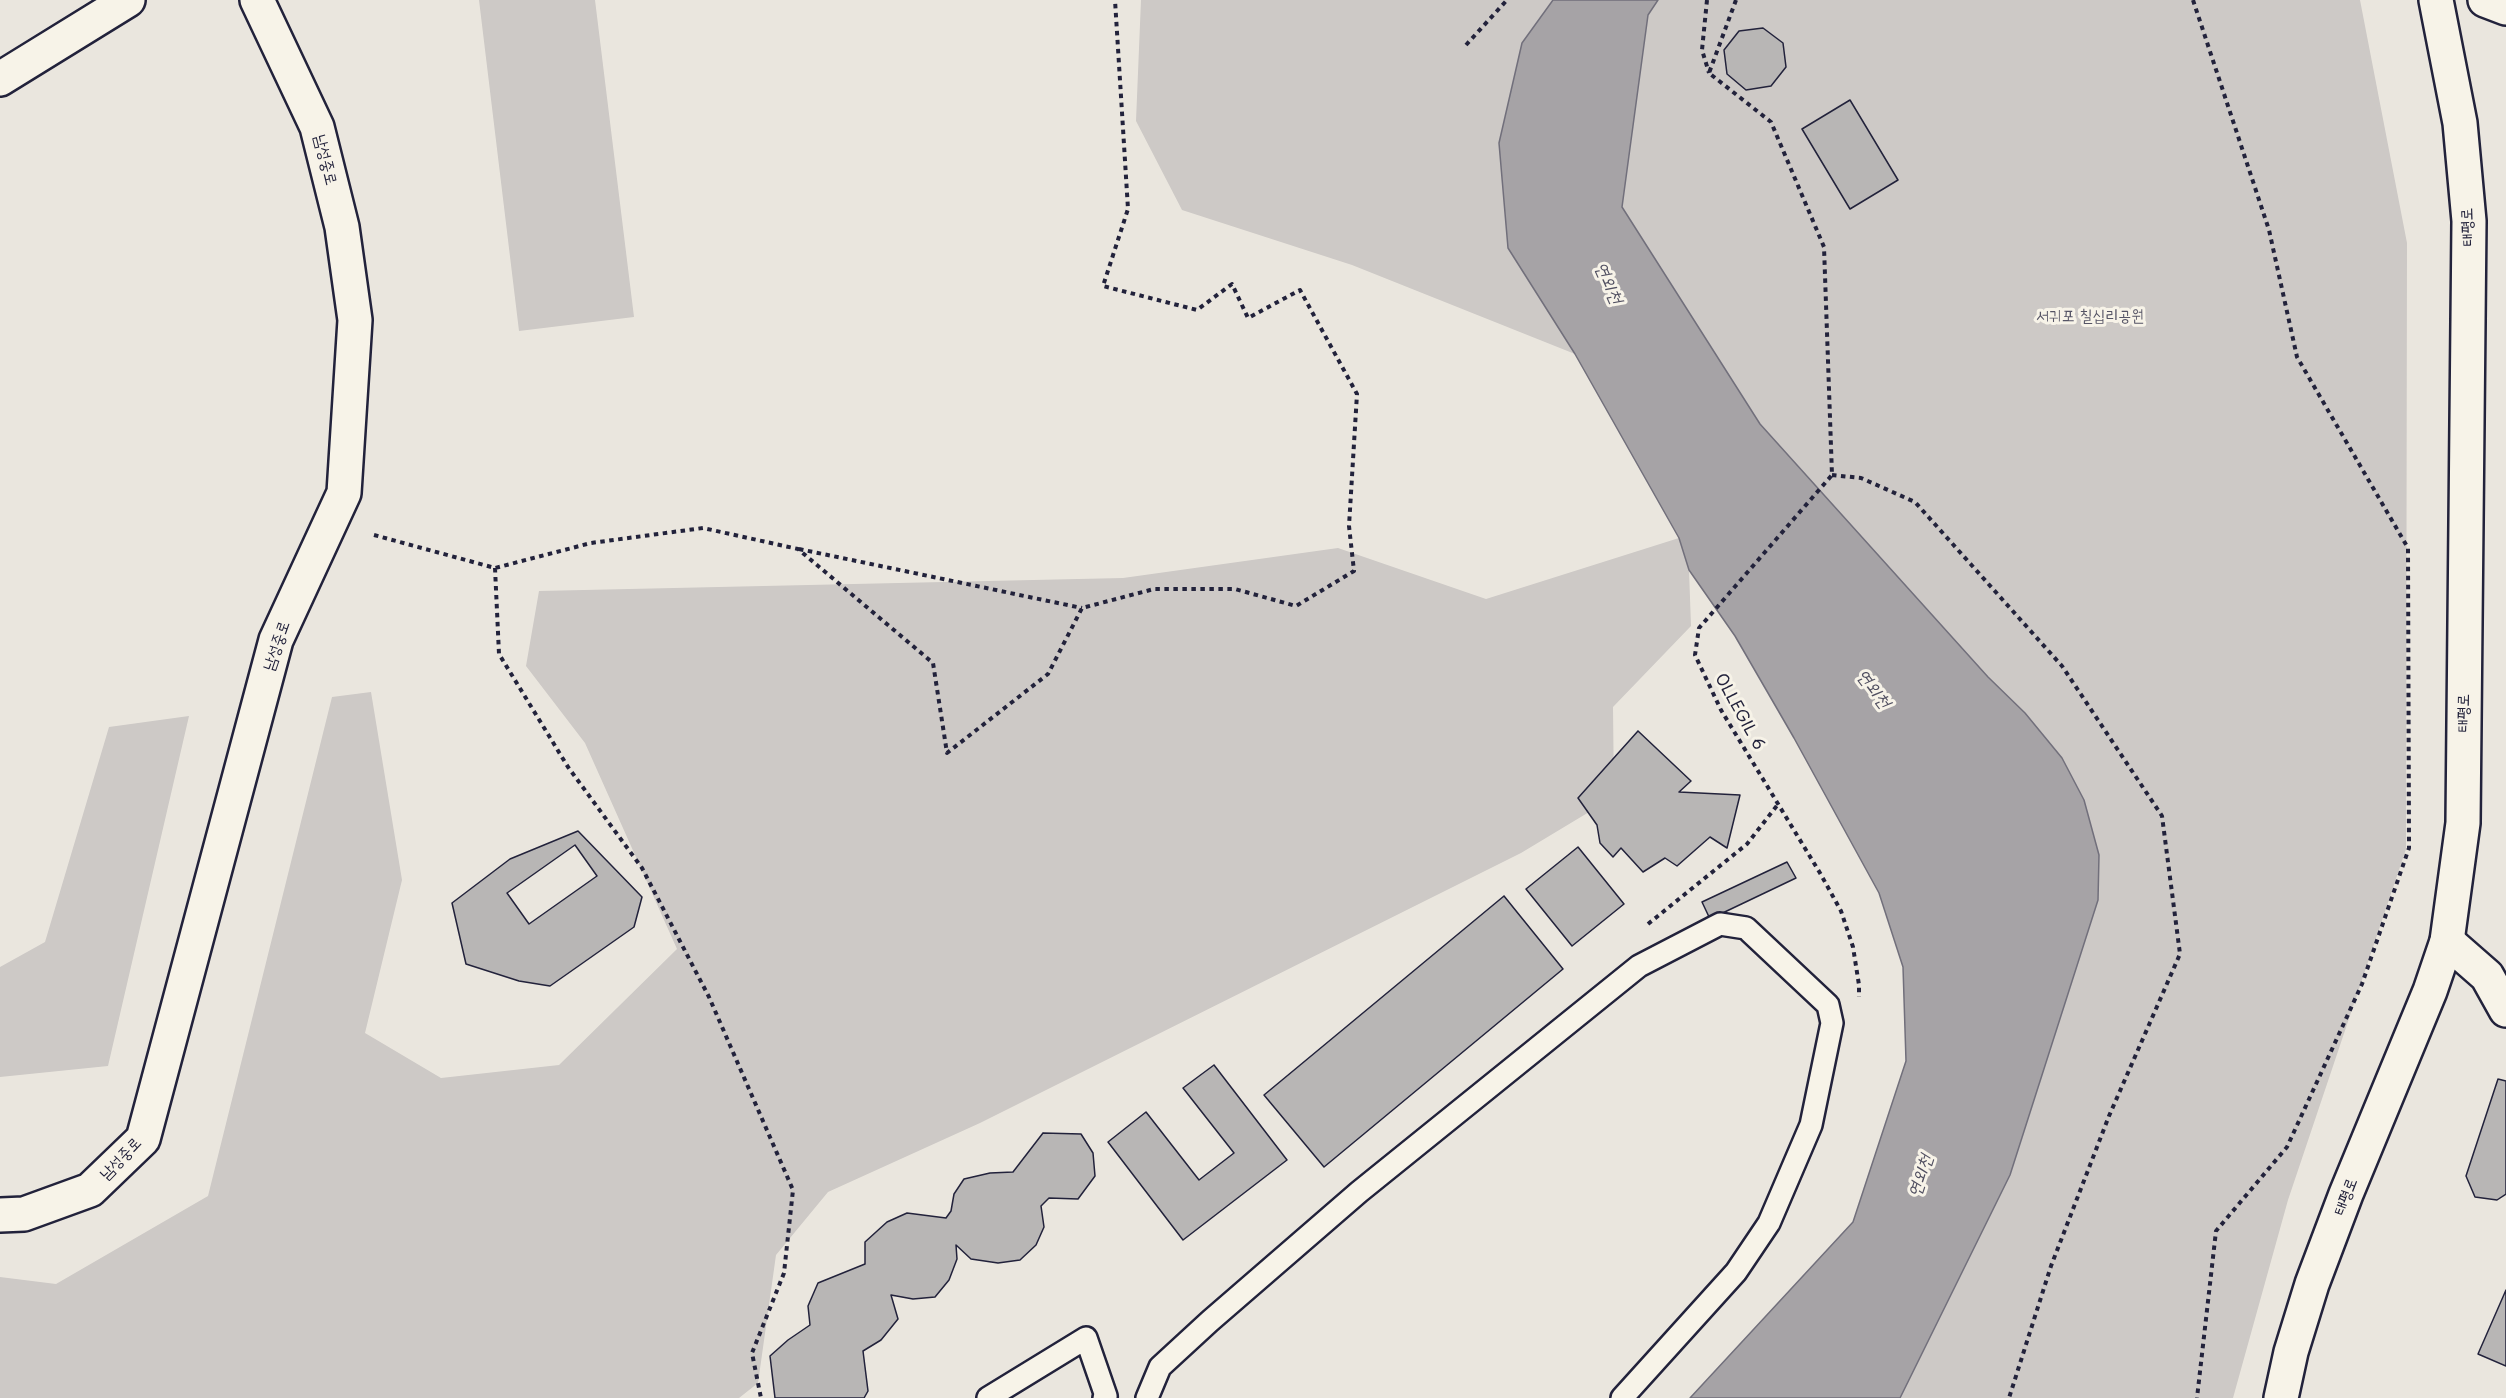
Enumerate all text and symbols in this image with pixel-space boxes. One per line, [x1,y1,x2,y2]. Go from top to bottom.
street label: 남성중로 [309,133,341,187]
street label: 태평로 [2458,207,2478,247]
water label: 연외천 [1589,259,1627,307]
park label: 서귀포 칠십리공원 [2036,307,2144,327]
street label: 남성중로 [260,619,294,673]
water label: 연외천 [1851,665,1895,713]
street label: OLLEGIL 6 [1710,671,1768,753]
street label: 태평로 [2454,694,2474,732]
street label: 남성중로 [96,1134,146,1184]
water label: 연외천 [1904,1152,1938,1200]
street label: 태평로 [2330,1176,2362,1218]

